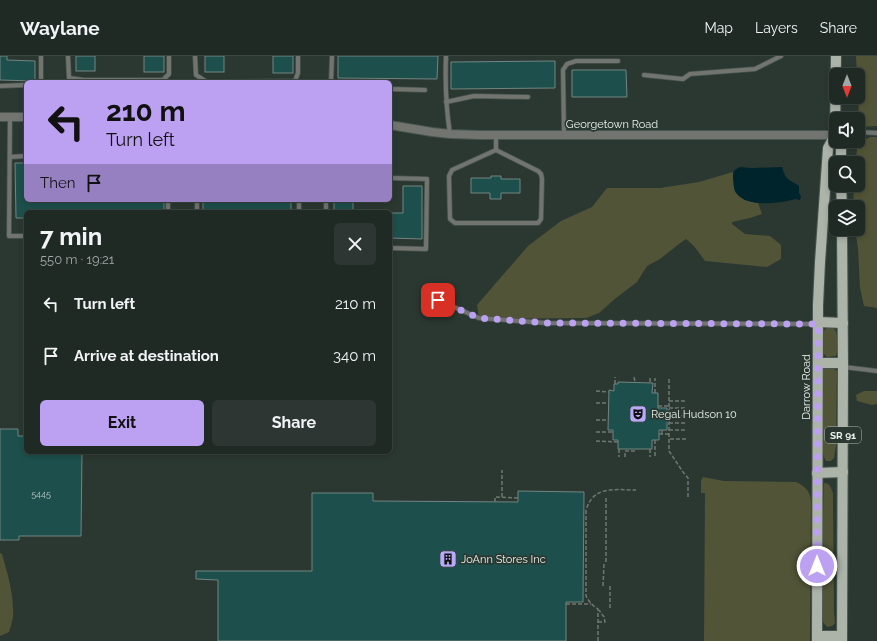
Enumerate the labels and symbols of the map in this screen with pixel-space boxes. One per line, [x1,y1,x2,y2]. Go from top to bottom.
north arrow [829,68,865,104]
street label: Georgetown Road [566,118,658,131]
pin [421,283,455,317]
street label: Darrow Road [800,354,813,420]
theatre icon: Regal Hudson 10 [628,404,648,424]
place label: Regal Hudson 10 [651,408,737,421]
road number: SR 91 [825,427,861,443]
house number: 5445 [31,489,51,499]
position arrow [796,545,838,587]
building icon: JoAnn Stores Inc [438,549,458,569]
place label: JoAnn Stores Inc [461,553,546,566]

